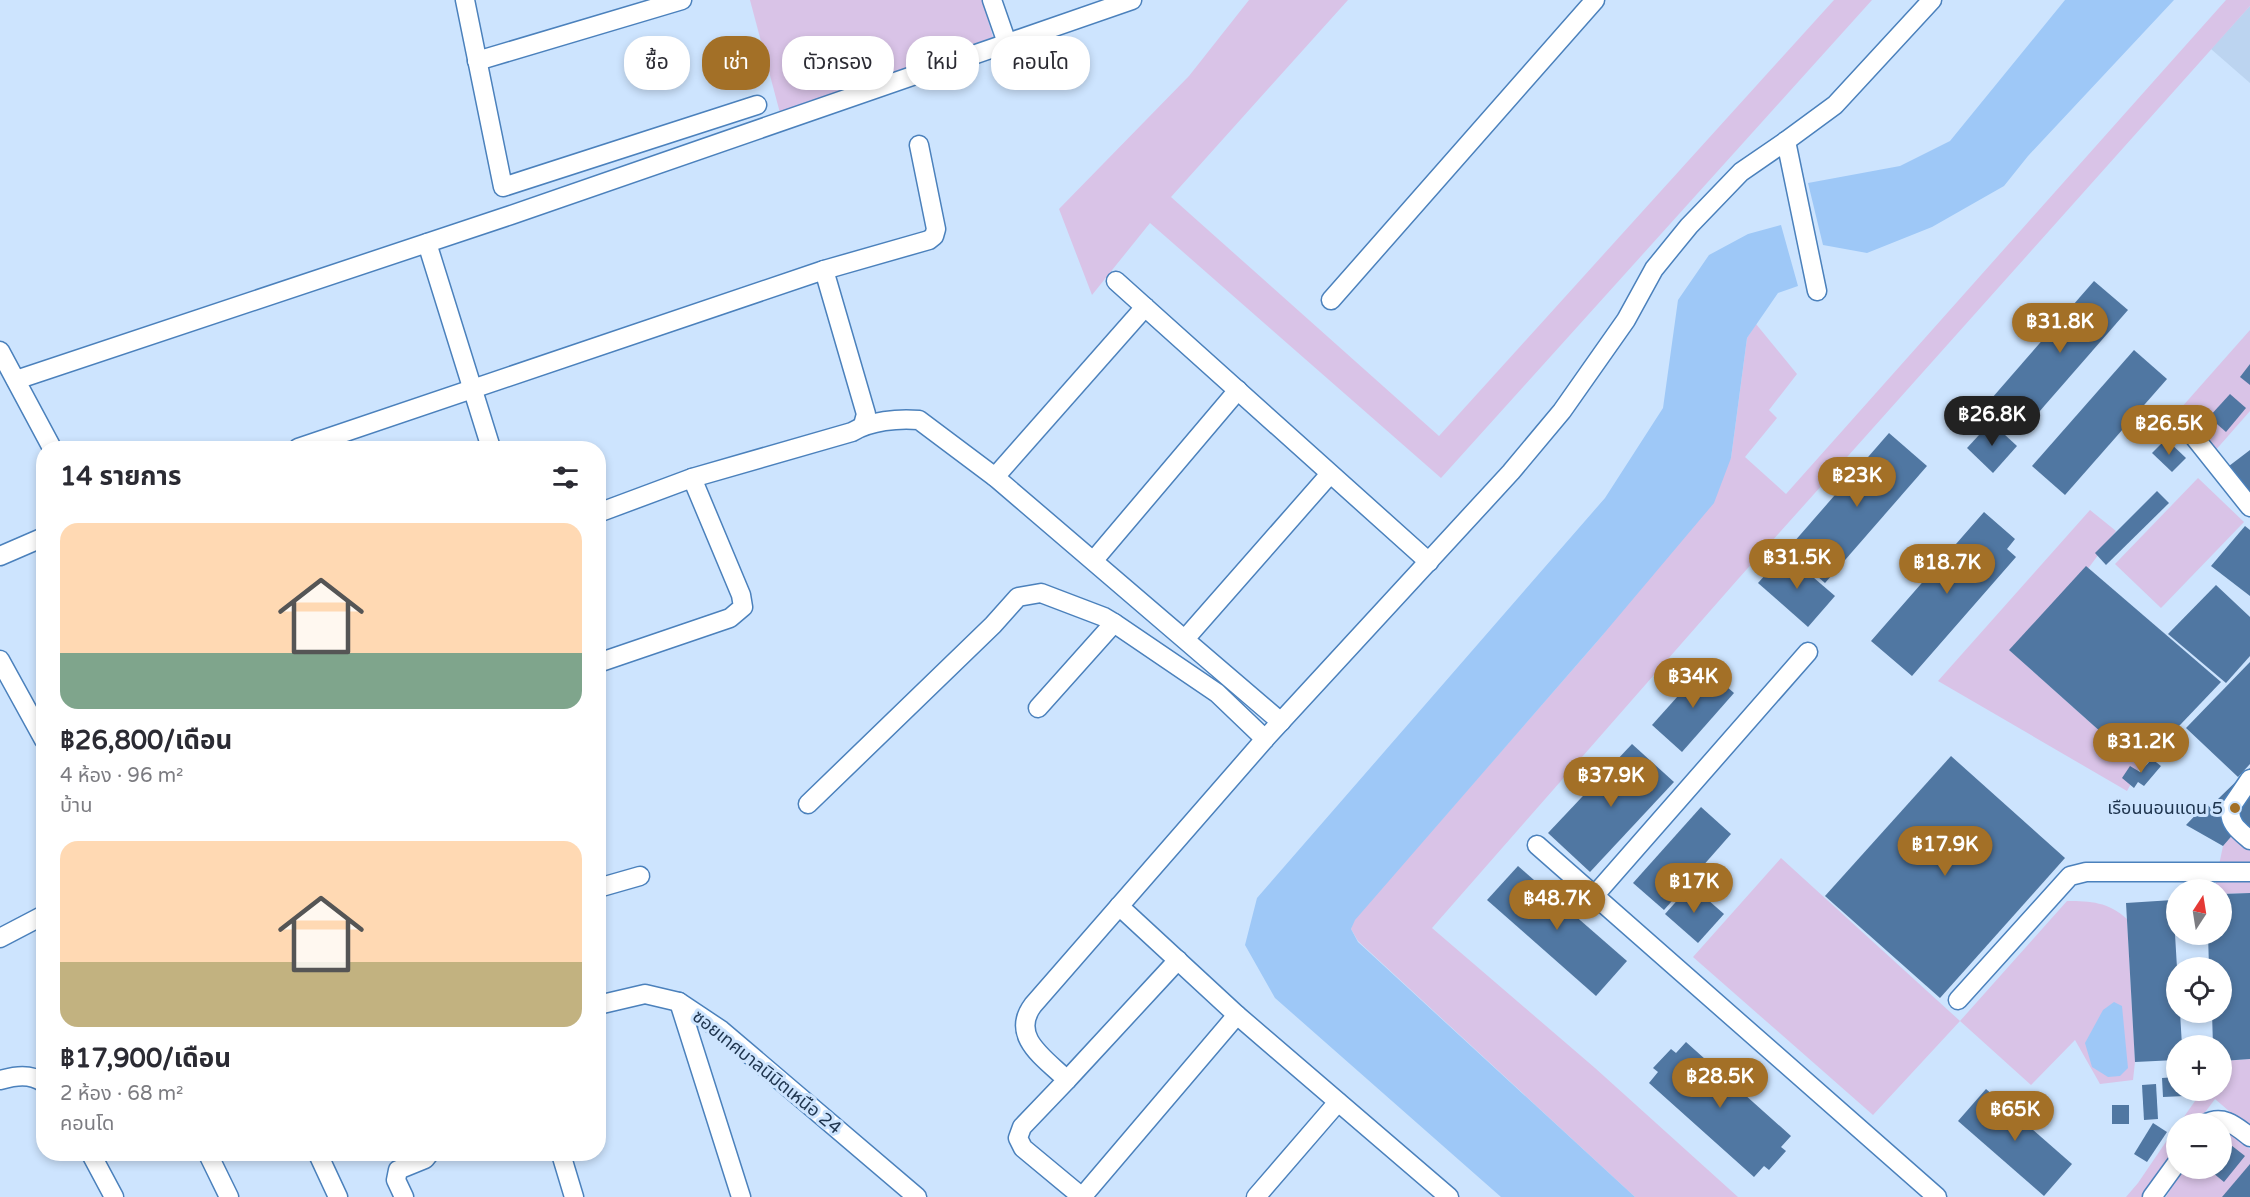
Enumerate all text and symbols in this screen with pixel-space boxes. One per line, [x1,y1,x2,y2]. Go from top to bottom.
chip: ซื้อ [624,36,690,90]
chip: เช่า [702,36,770,90]
chip: ตัวกรอง [782,36,894,90]
chip: ใหม่ [906,36,979,90]
chip: คอนโด [991,36,1090,90]
pin: ฿31.8K [2011,303,2109,354]
text: ฿31.8K [2026,310,2094,334]
pin: ฿26.8K [1943,396,2041,447]
text: ฿26.8K [1958,403,2026,427]
pin: ฿26.5K [2120,405,2218,456]
text: ฿26.5K [2135,412,2203,436]
pin: ฿23K [1821,457,1893,508]
text: 14 รายการ [60,461,181,492]
icon: filters [549,461,582,494]
text: ฿23K [1832,464,1882,488]
pin: ฿31.5K [1748,539,1846,590]
pin: ฿18.7K [1898,544,1996,595]
text: ฿31.5K [1763,546,1831,570]
text: ฿18.7K [1913,551,1981,575]
icon: home [267,562,375,670]
pin: ฿34K [1657,658,1729,709]
text: ฿34K [1668,665,1718,689]
pin: ฿31.2K [2092,723,2190,774]
text: ฿26,800/เดือน [60,725,232,756]
text: ฿31.2K [2107,730,2175,754]
pin: ฿37.9K [1562,757,1660,808]
text: 4 ห้อง · 96 m² [60,764,183,788]
text: ฿37.9K [1578,764,1644,788]
text: บ้าน [60,794,92,818]
place label: เรือนนอนแดน 5 [2107,797,2223,819]
marker: เรือนนอนแดน 5 [2228,801,2242,815]
pin: ฿17.9K [1896,826,1994,877]
text: ฿17.9K [1912,833,1978,857]
pin: ฿17K [1658,863,1730,914]
text: ฿17K [1669,870,1719,894]
north arrow [2166,879,2232,945]
map controls [2166,879,2232,1179]
icon: home [267,880,375,988]
pin: ฿48.7K [1508,880,1606,931]
text: ฿48.7K [1523,887,1591,911]
button: locate [2166,957,2232,1023]
street label: ซอยเทศบาลนิมิตเหนือ 24 [688,1005,846,1139]
button: + [2166,1035,2232,1101]
text: ฿17,900/เดือน [60,1043,231,1074]
pin: ฿28.5K [1671,1058,1769,1109]
text: ฿28.5K [1686,1065,1754,1089]
text: 2 ห้อง · 68 m² [60,1082,183,1106]
pin: ฿65K [1979,1091,2051,1142]
text: ฿65K [1990,1098,2040,1122]
text: คอนโด [60,1112,114,1136]
button: − [2166,1113,2232,1179]

